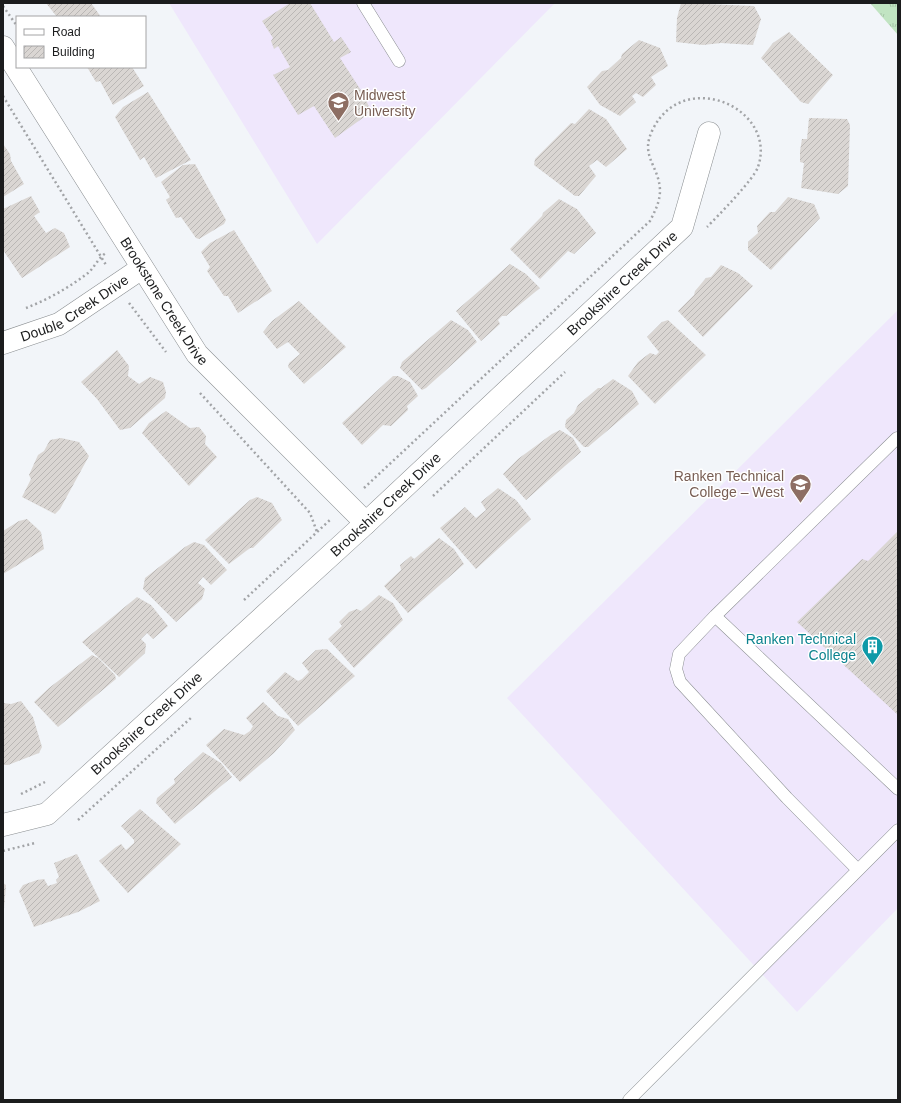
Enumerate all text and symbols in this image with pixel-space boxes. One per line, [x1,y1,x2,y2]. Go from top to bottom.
legend [16,16,146,68]
text: Road [52,25,81,39]
text: Building [52,45,95,59]
place label: Midwest University [354,87,415,119]
school or university icon: Midwest University [326,90,352,123]
street label: Brookshire Creek Drive [564,228,681,339]
street label: Brookstone Creek Drive [117,234,211,368]
street label: Double Creek Drive [18,271,132,345]
street label: Brookshire Creek Drive [327,449,444,560]
place label: Ranken Technical College – West [674,468,784,500]
school or university icon: Ranken Technical College – West [787,471,813,504]
place label: Ranken Technical College [746,631,856,663]
building icon: Ranken Technical College [859,634,885,667]
street label: Brookshire Creek Drive [88,668,206,778]

